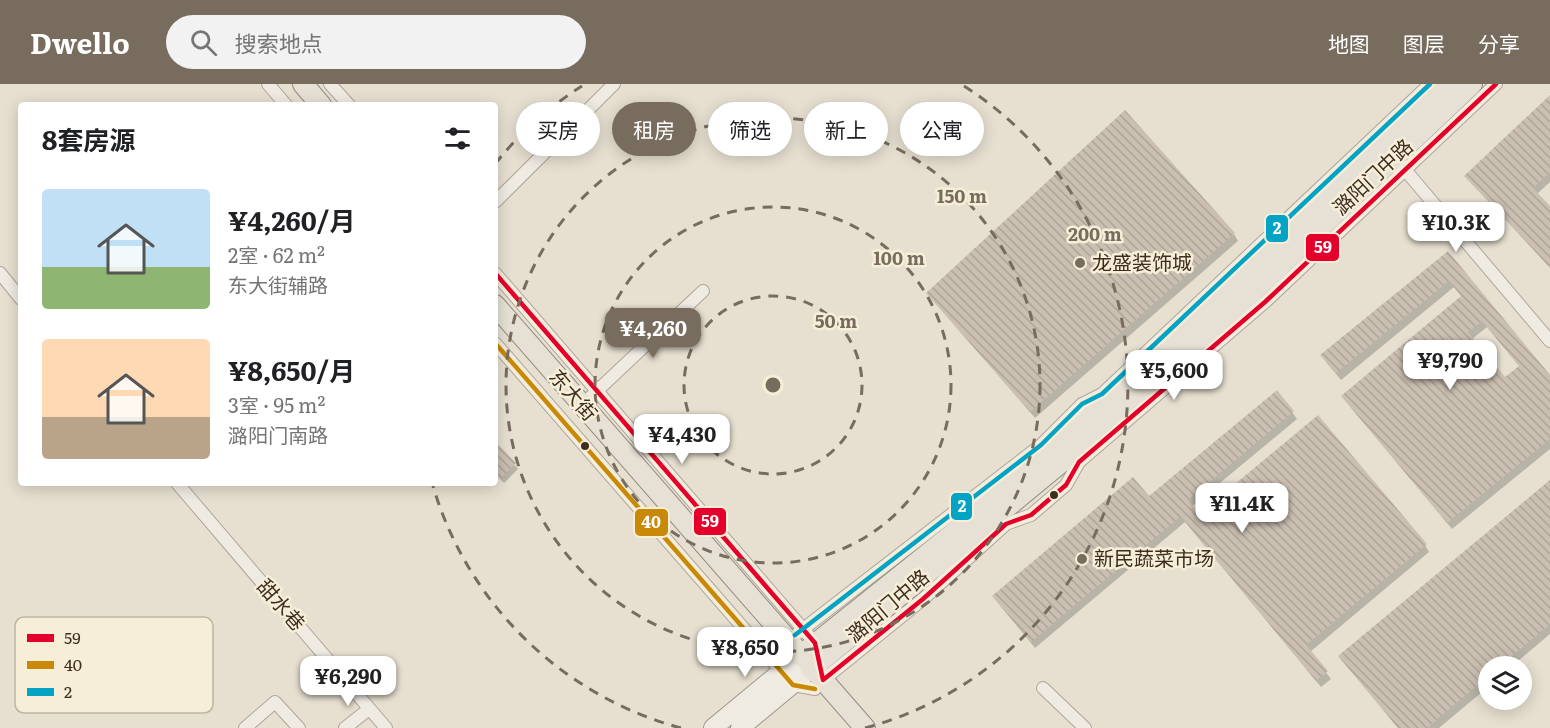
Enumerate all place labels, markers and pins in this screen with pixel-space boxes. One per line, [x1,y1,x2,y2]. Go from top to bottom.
pin: ¥10.3K [1407,202,1505,253]
place label: 龙盛装饰城 [1092,246,1192,276]
marker: 龙盛装饰城 [1073,256,1087,270]
pin: ¥4,260 [604,308,702,359]
pin: ¥9,790 [1401,340,1499,391]
pin: ¥5,600 [1125,350,1223,401]
centre of rings [763,375,783,395]
pin: ¥4,430 [633,414,731,465]
unlabelled marker [579,440,591,452]
pin: ¥11.4K [1193,483,1291,534]
unlabelled marker [1048,489,1060,501]
place label: 新民蔬菜市场 [1094,542,1214,572]
marker: 新民蔬菜市场 [1075,552,1089,566]
pin: ¥8,650 [696,627,794,678]
pin: ¥6,290 [299,656,397,707]

